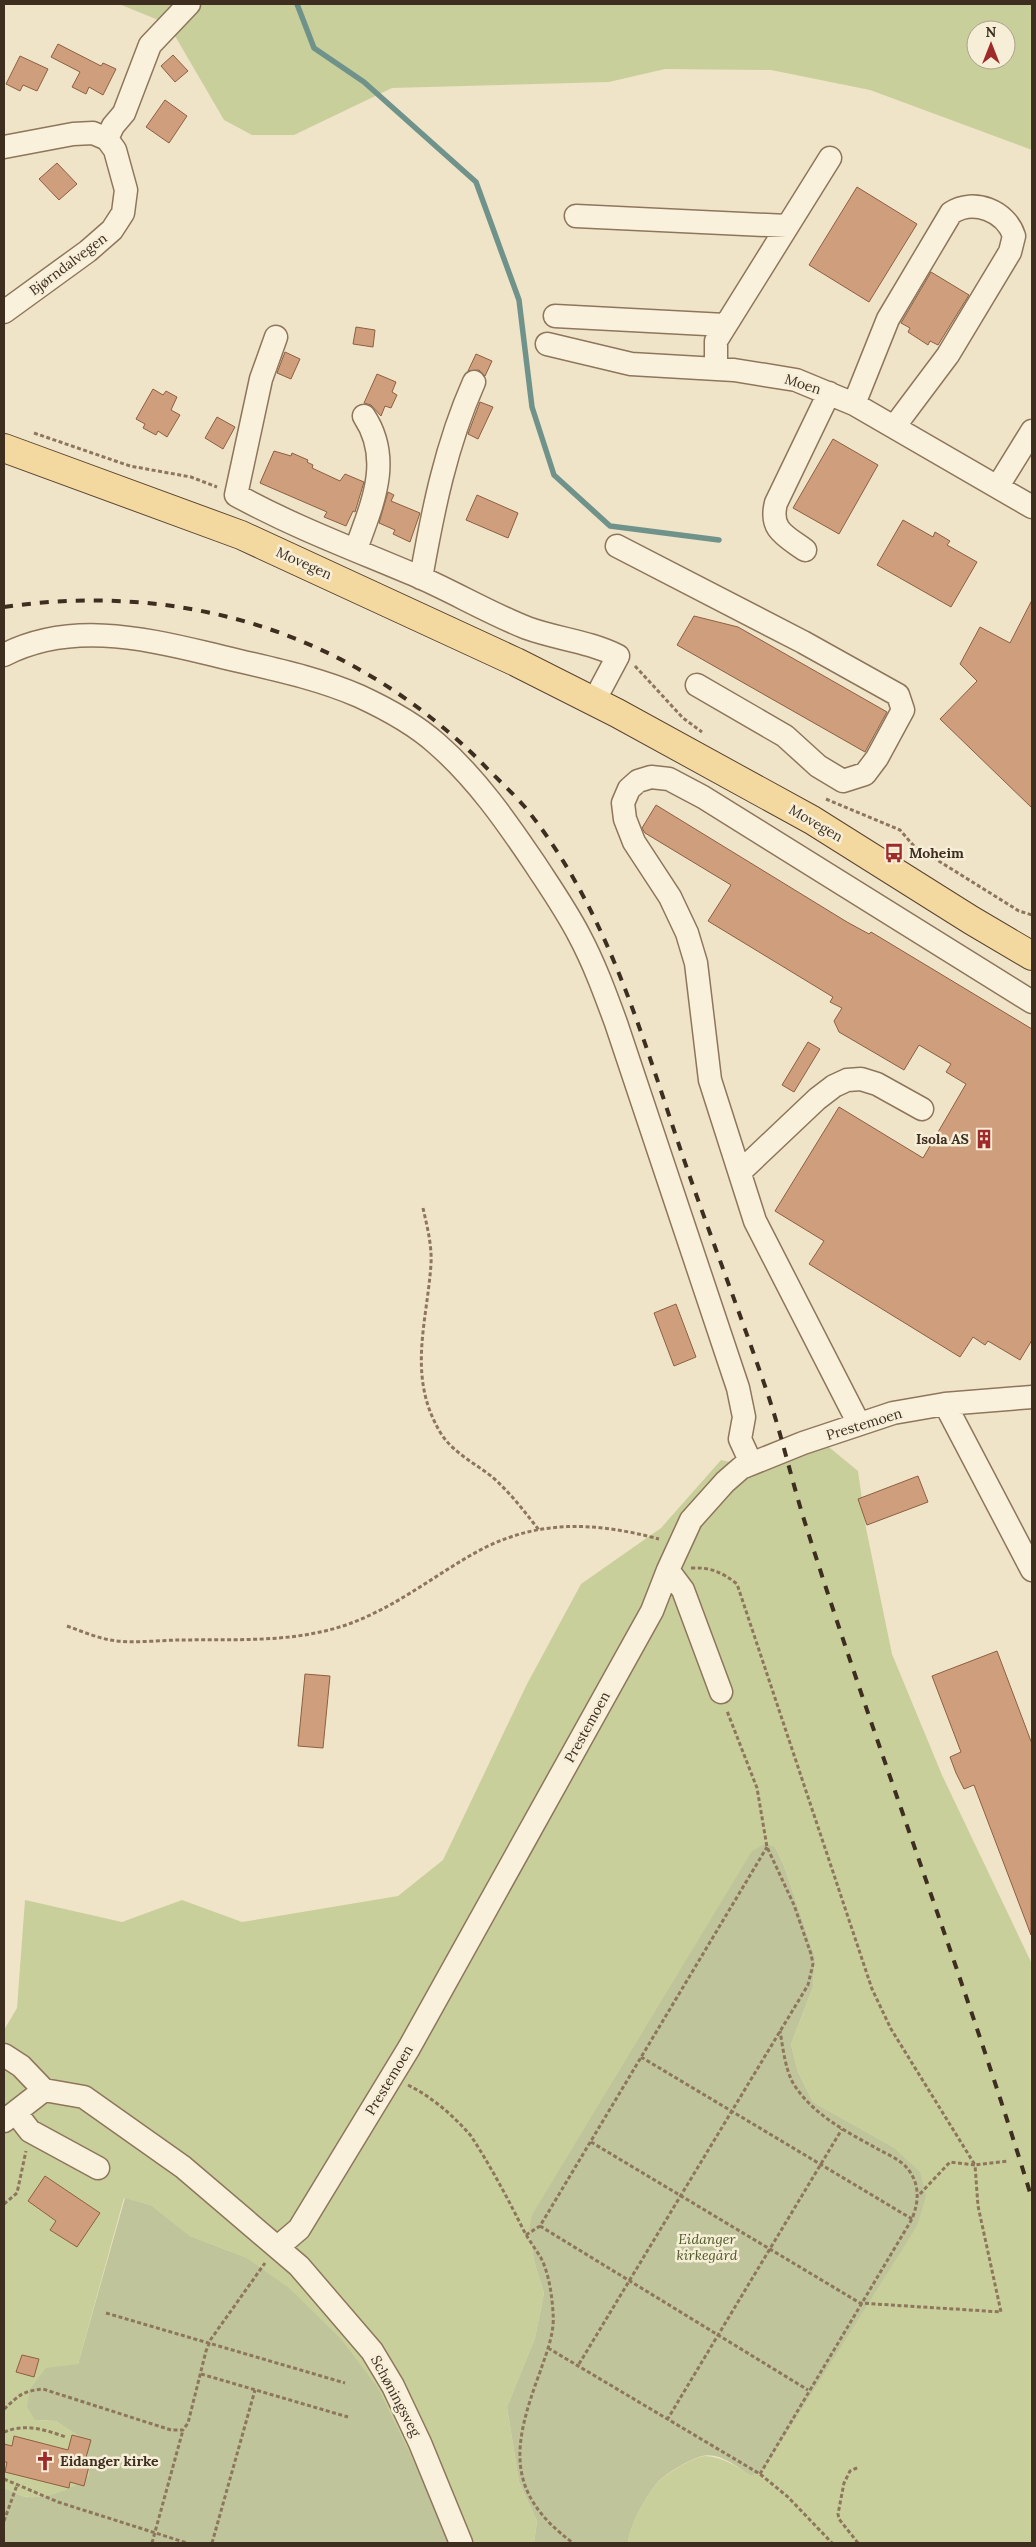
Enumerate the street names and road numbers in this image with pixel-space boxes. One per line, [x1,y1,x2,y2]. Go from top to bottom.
street label: Bjørndalvegen [26,229,111,299]
street label: Moen [783,370,824,398]
street label: Movegen [273,543,335,583]
street label: Movegen [786,800,847,846]
street label: Prestemoen [824,1404,905,1444]
street label: Prestemoen [560,1688,614,1766]
street label: Prestemoen [361,2041,417,2118]
street label: Schøningsveg [367,2352,425,2440]

